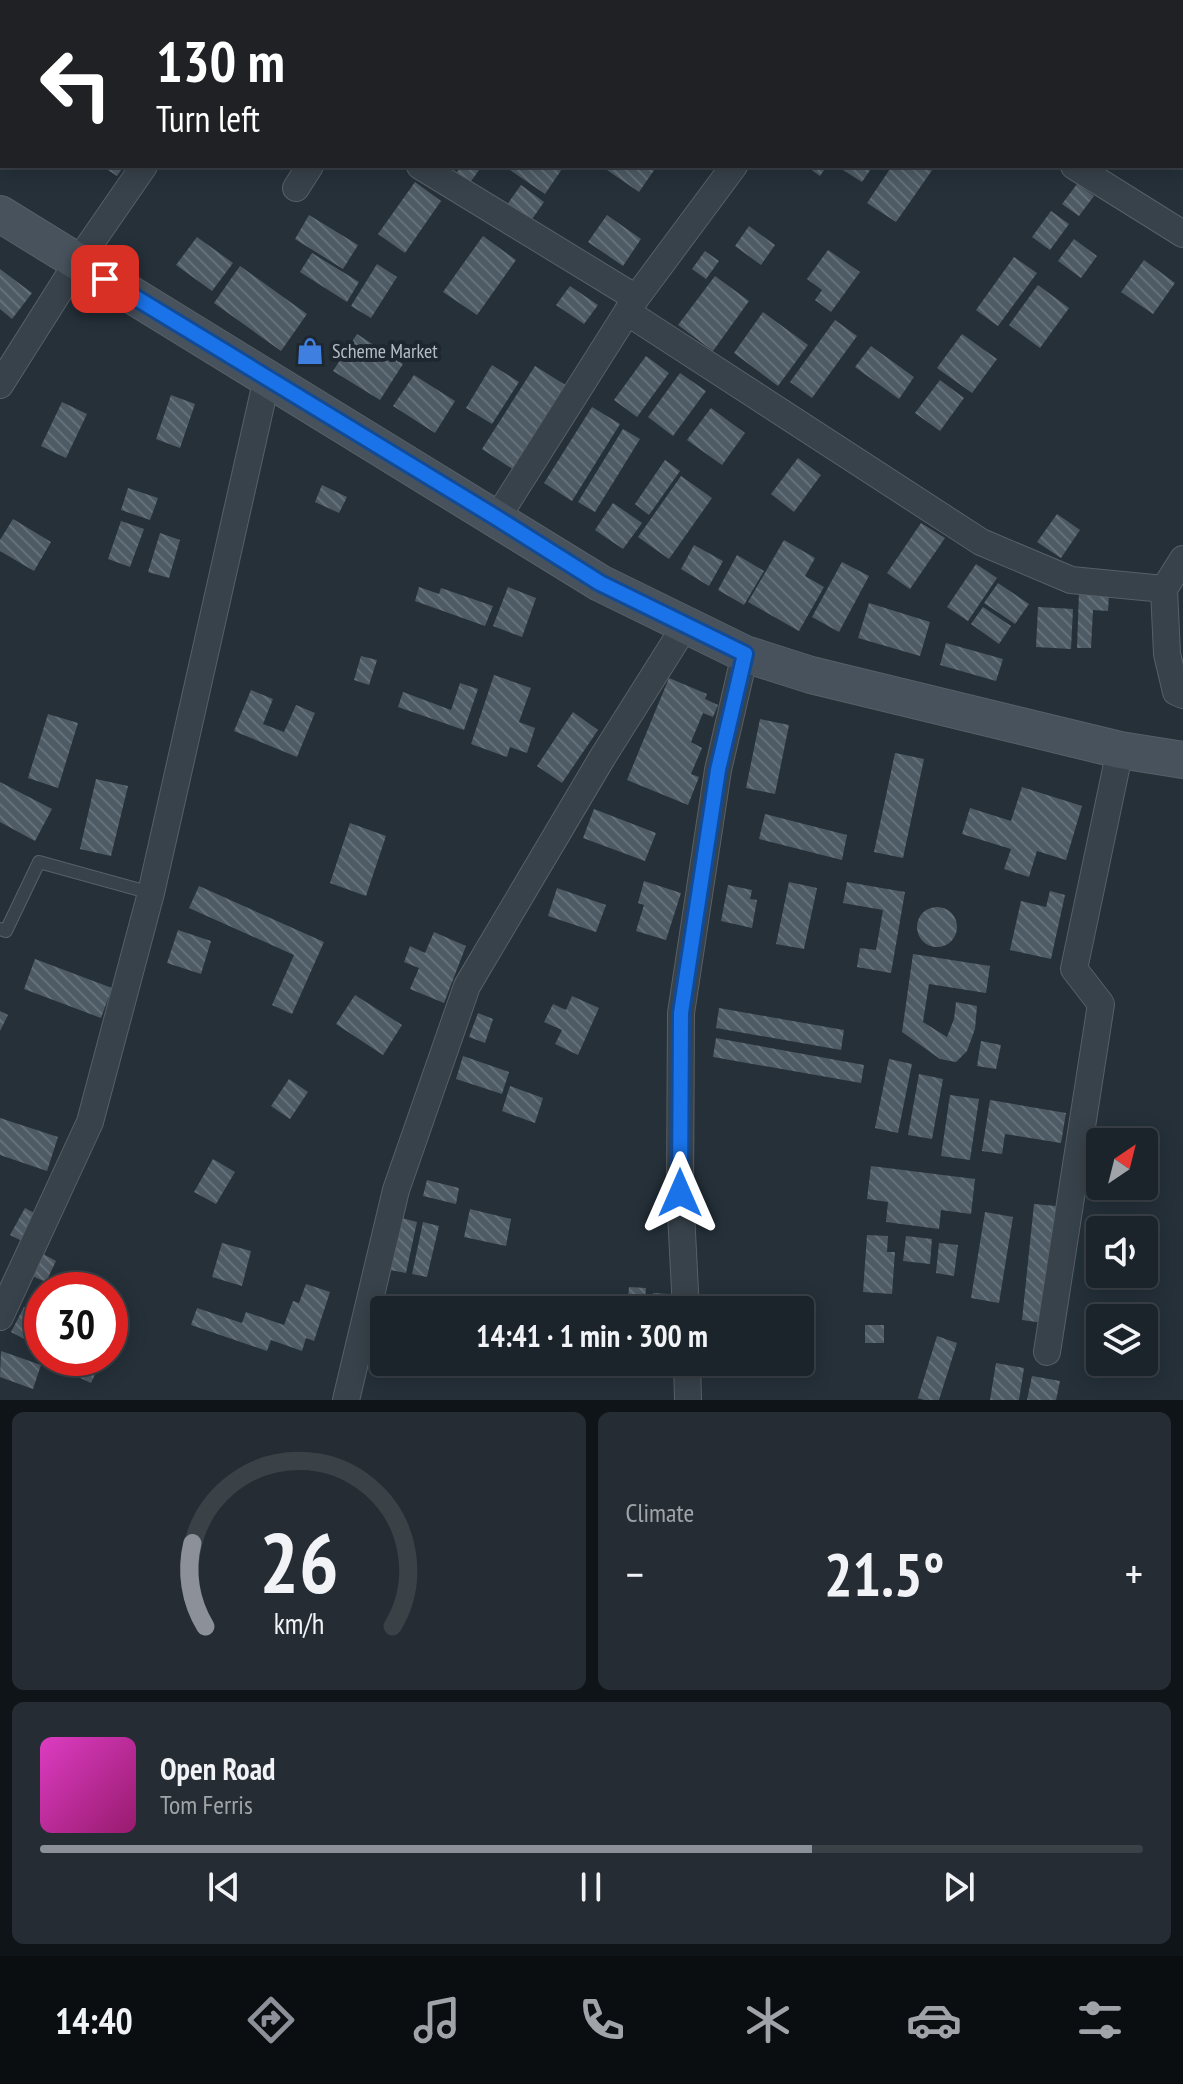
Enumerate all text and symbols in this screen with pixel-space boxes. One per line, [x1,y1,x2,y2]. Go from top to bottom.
text: 130 m [156,25,285,97]
icon: left [24,32,128,136]
text: Turn left [156,95,260,142]
pin [71,245,139,313]
icon: arrive [83,257,127,301]
shop icon: Scheme Market [295,336,325,366]
place label: Scheme Market [332,338,438,364]
north arrow [1086,1128,1158,1200]
map controls [1086,1128,1158,1376]
position arrow [638,1151,722,1235]
button: sound [1086,1216,1158,1288]
speed limit sign: 30 [24,1272,128,1376]
button: layers [1086,1304,1158,1376]
text: 14:41 · 1 min · 300 m [476,1316,708,1355]
text: Climate [626,1496,694,1529]
text: 26 [259,1508,339,1616]
text: 21.5° [824,1535,945,1613]
text: − [626,1545,644,1602]
text: + [1125,1545,1143,1602]
text: km/h [273,1605,324,1642]
text: Open Road [160,1749,275,1788]
text: Tom Ferris [160,1788,253,1821]
icon: previous [202,1865,246,1909]
icon: pause [569,1865,613,1909]
icon: next [937,1865,981,1909]
icon: directions [243,1992,299,2048]
icon: music [409,1992,465,2048]
icon: phone [574,1992,630,2048]
icon: climate [740,1992,796,2048]
icon: car [906,1992,962,2048]
icon: filters [1072,1992,1128,2048]
text: 14:40 [55,1997,133,2044]

